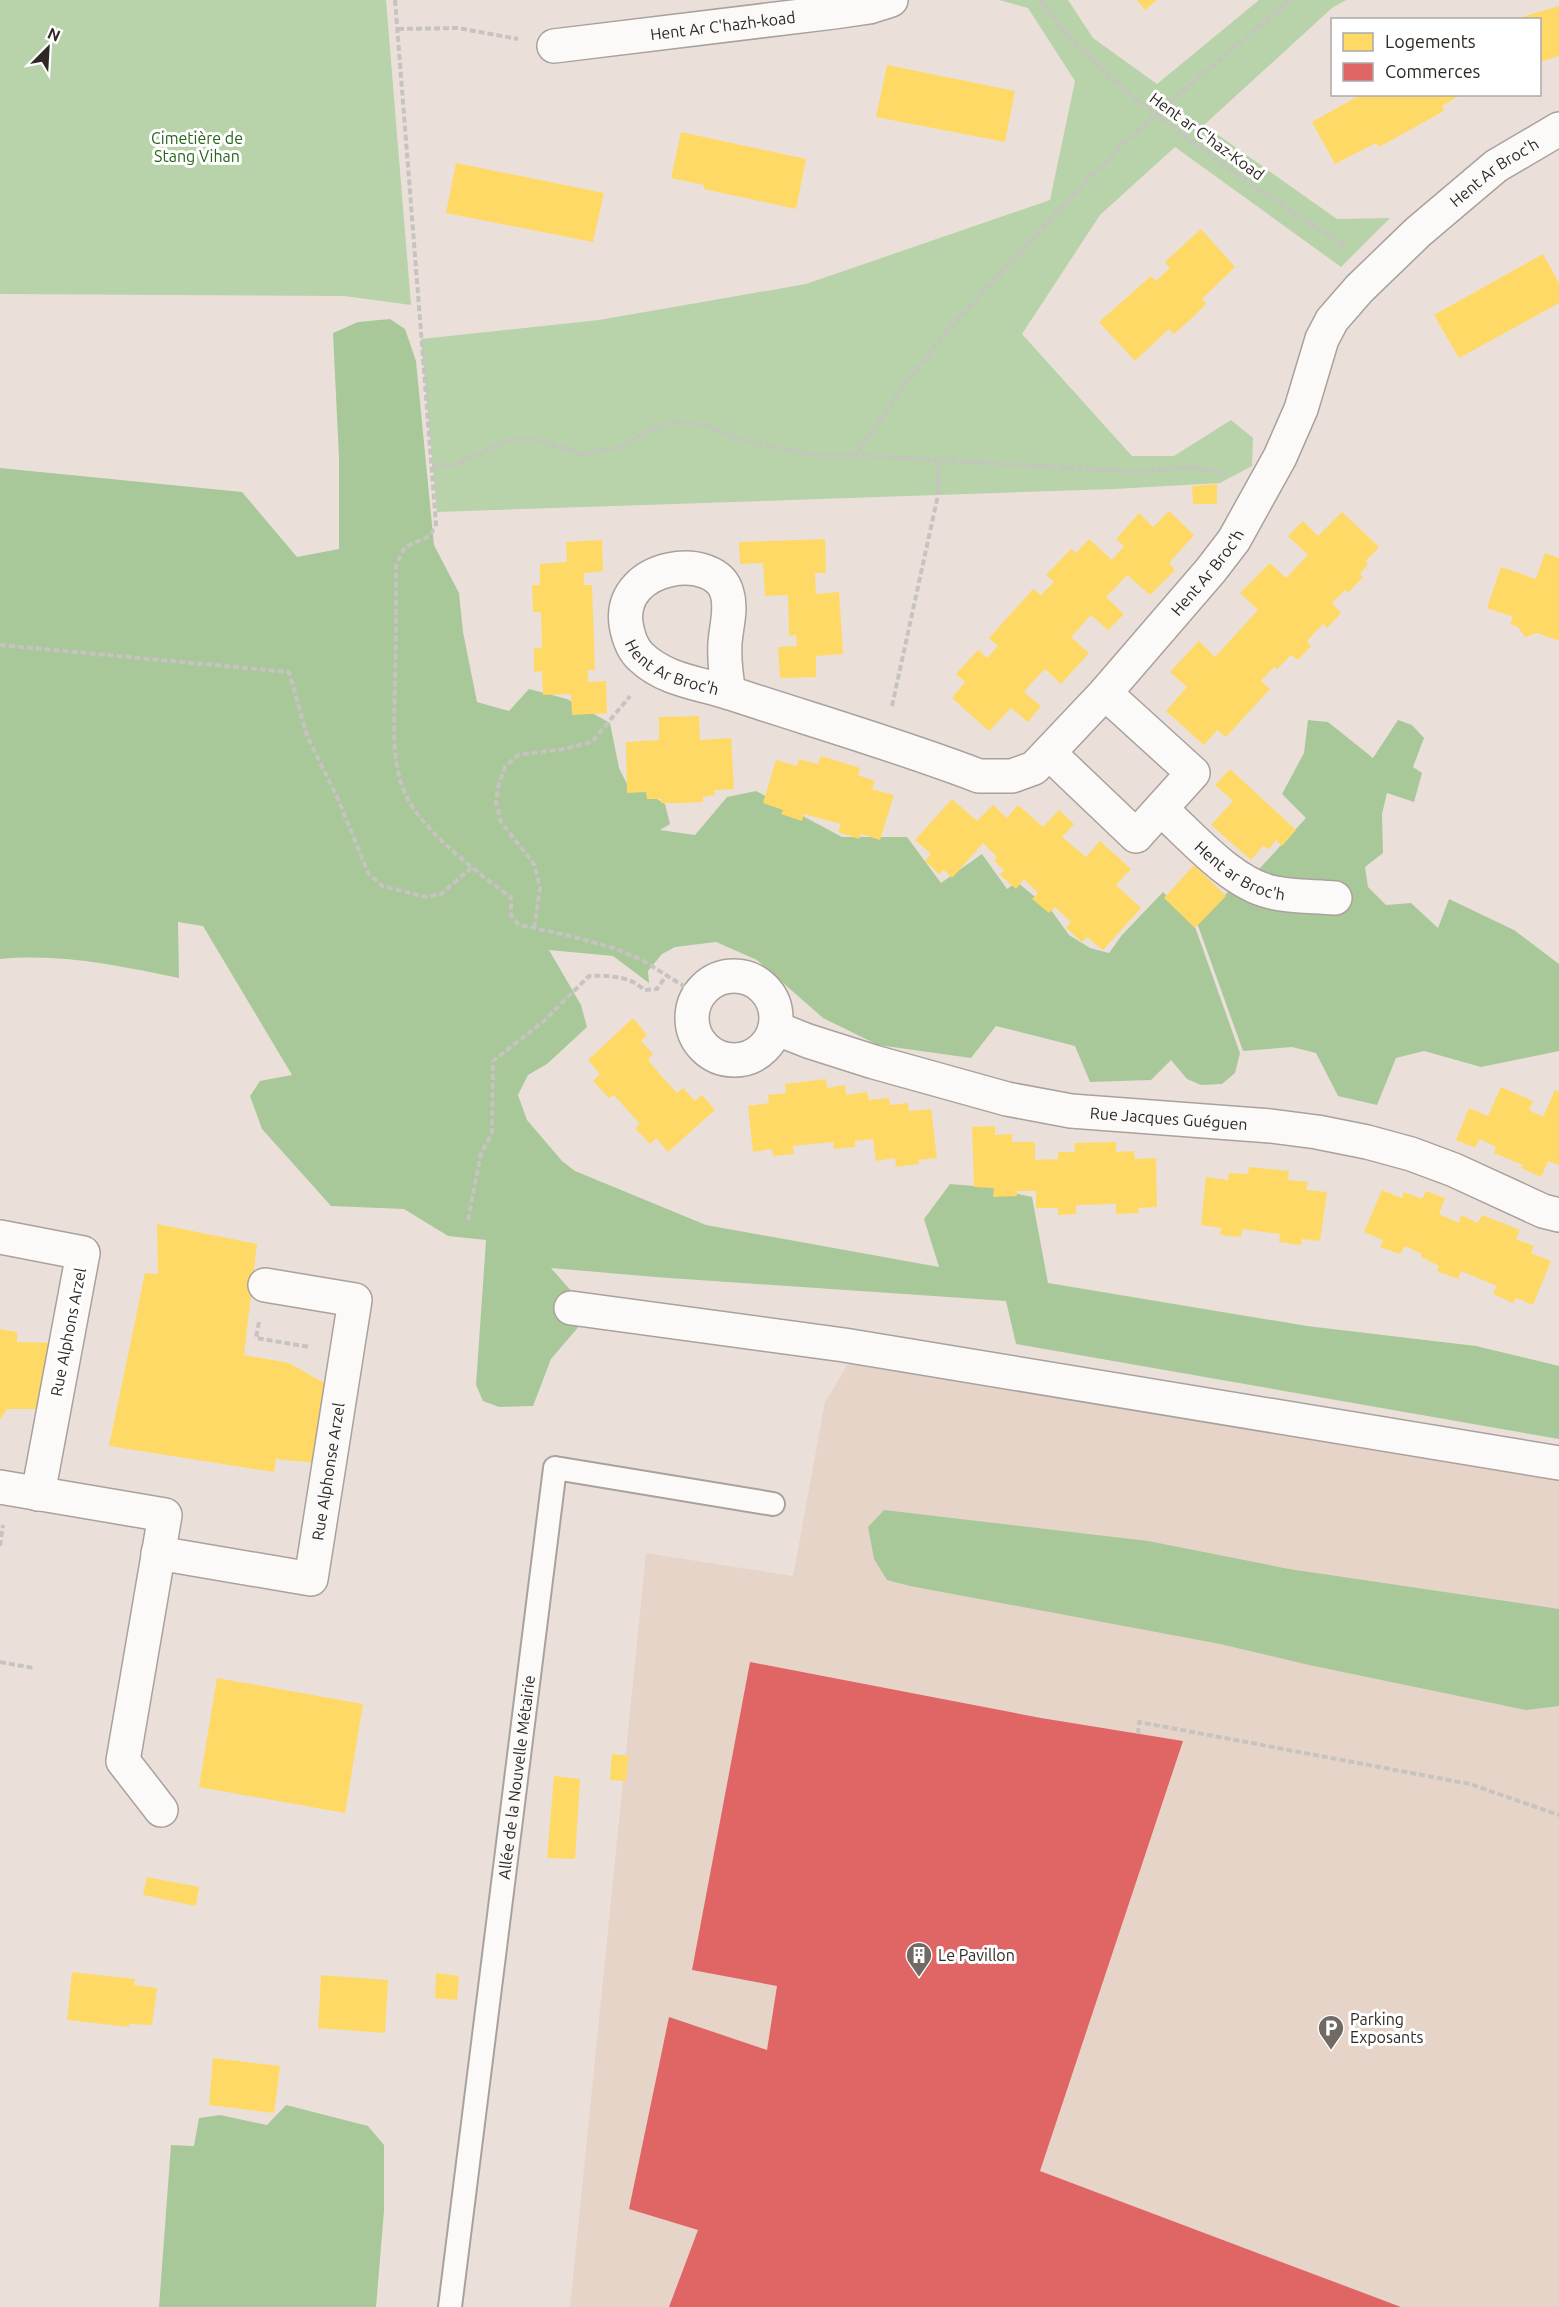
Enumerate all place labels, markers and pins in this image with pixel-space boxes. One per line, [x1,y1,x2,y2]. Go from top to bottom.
building icon: Le Pavillon [904,1940,934,1978]
place label: Le Pavillon [938,1946,1015,1964]
place label: Parking Exposants [1350,2010,1424,2046]
parking icon: Parking Exposants [1316,2013,1346,2051]

